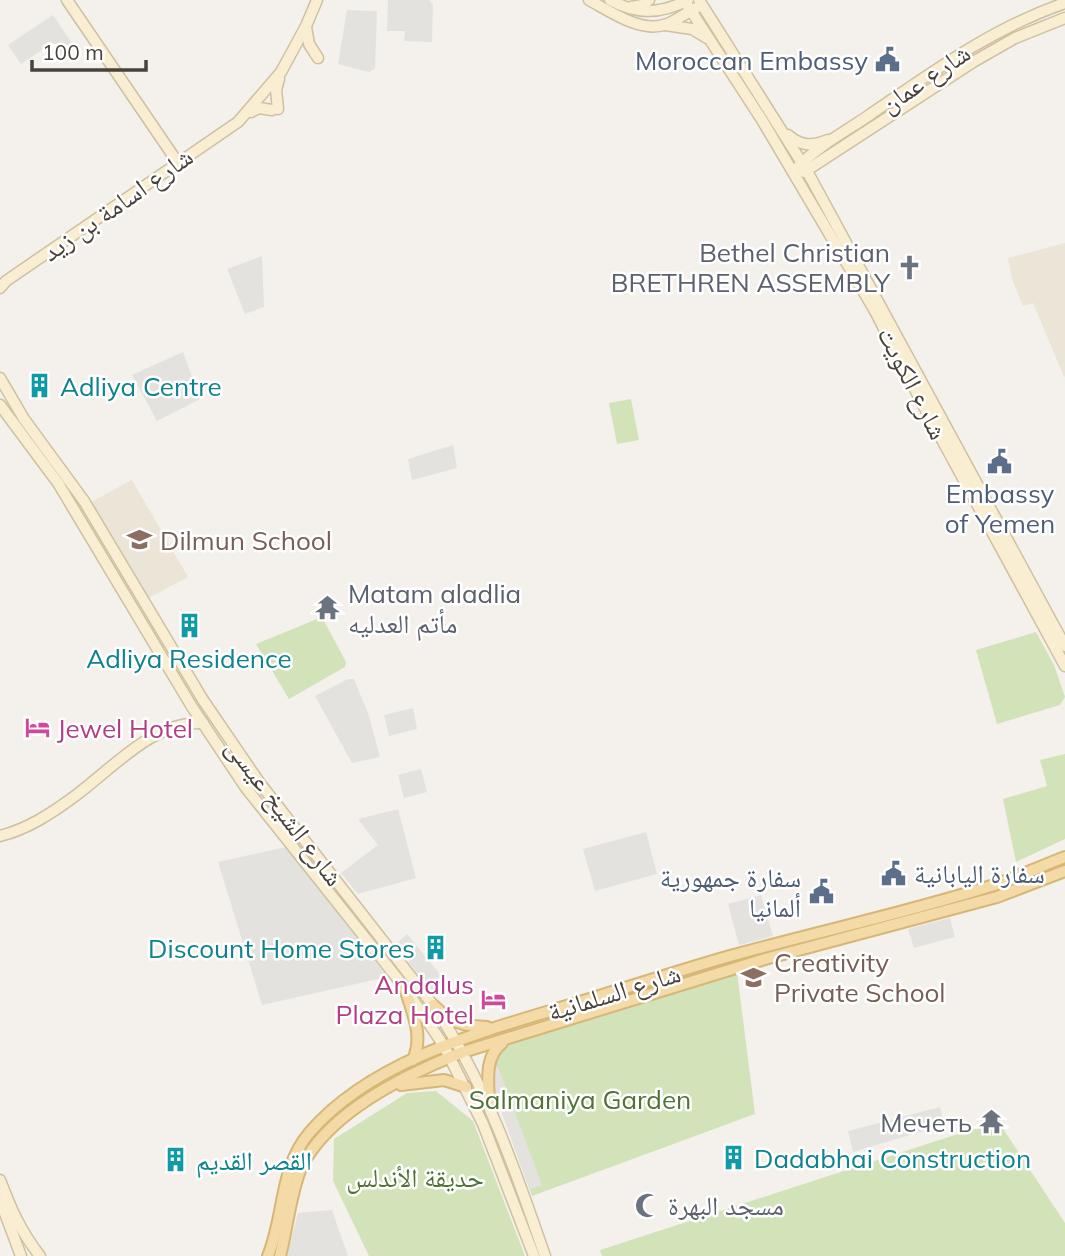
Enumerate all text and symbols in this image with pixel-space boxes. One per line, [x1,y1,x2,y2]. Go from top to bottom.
scale bar [32,28,145,72]
street label: شارع عمان [874,36,976,120]
text: 100 m [42,39,104,65]
place label: Moroccan Embassy [635,44,868,77]
public building icon: Moroccan Embassy [874,46,902,74]
street label: شارع اسامة بن زيد [35,140,199,268]
place label: Bethel Christian BRETHREN ASSEMBLY [611,236,891,299]
church icon: Bethel Christian BRETHREN ASSEMBLY [896,253,924,281]
street label: شارع الكويت [871,321,955,445]
place label: Adliya Centre [60,370,222,403]
building icon: Adliya Centre [26,372,54,400]
public building icon: Embassy of Yemen [986,447,1014,475]
place label: Embassy of Yemen [945,477,1055,540]
place label: Dilmun School [160,524,332,557]
school or university icon: Dilmun School [126,526,154,554]
place label: Matam aladlia مأتم العدليه [348,577,521,641]
temple icon: Matam aladlia مأتم العدليه [314,594,342,622]
building icon: Adliya Residence [175,612,203,640]
place label: Adliya Residence [86,642,292,675]
place label: Jewel Hotel [57,712,193,745]
hotel icon: Jewel Hotel [23,714,51,742]
street label: شارع الشيخ عيسى [218,732,351,893]
place label: سفارة اليابانية [914,857,1045,890]
public building icon: سفارة اليابانية [880,859,908,887]
place label: سفارة جمهورية ألمانيا [660,861,801,924]
public building icon: سفارة جمهورية ألمانيا [807,878,835,906]
place label: Discount Home Stores [148,932,415,965]
building icon: Discount Home Stores [421,934,449,962]
place label: Creativity Private School [774,946,946,1009]
street label: شارع السلمانية [544,956,684,1028]
school or university icon: Creativity Private School [740,963,768,991]
place label: Andalus Plaza Hotel [336,968,474,1031]
hotel icon: Andalus Plaza Hotel [480,985,508,1013]
park label: Salmaniya Garden [469,1083,691,1116]
place label: Мечеть [880,1106,972,1139]
temple icon: Мечеть [978,1108,1006,1136]
place label: Dadabhai Construction [754,1142,1031,1175]
place label: القصر القديم [196,1144,312,1178]
building icon: Dadabhai Construction [720,1144,748,1172]
building icon: القصر القديم [162,1146,190,1174]
park label: حديقة الأندلس [346,1161,484,1194]
place label: مسجد البهرة [668,1189,784,1222]
mosque icon: مسجد البهرة [634,1191,662,1219]

